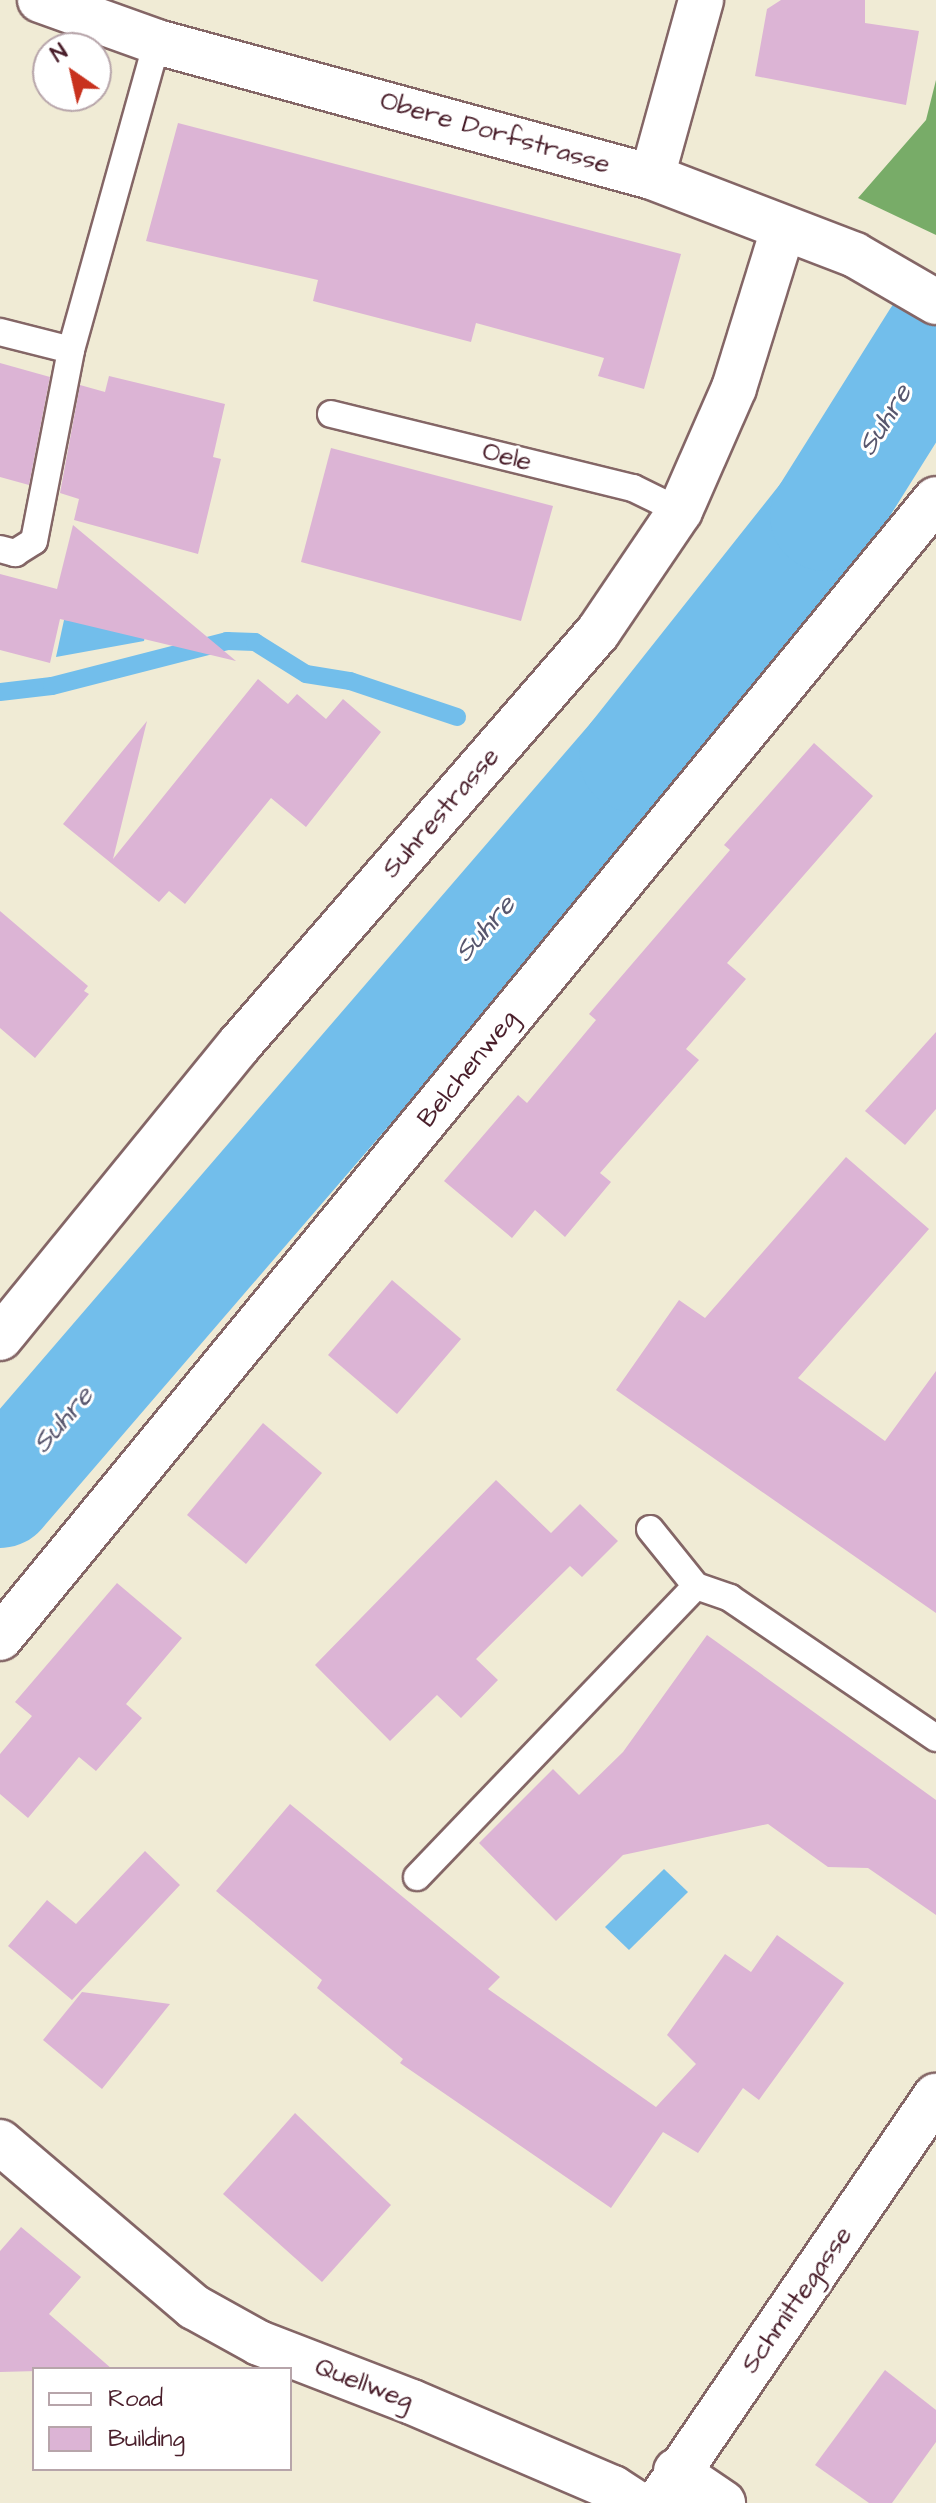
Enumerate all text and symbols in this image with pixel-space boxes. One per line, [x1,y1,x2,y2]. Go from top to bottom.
north arrow [32,32,112,112]
text: N [45,37,74,70]
street label: Obere Dorfstrasse [377,85,613,181]
water label: Suhre [850,379,920,461]
street label: Oele [479,436,535,478]
street label: Suhrestrasse [376,741,506,885]
water label: Suhre [447,889,523,969]
street label: Belchenweg [411,1004,525,1134]
water label: Suhre [25,1380,101,1460]
street label: Schmittegasse [735,2221,859,2379]
street label: Quellweg [311,2351,417,2417]
legend [32,2367,292,2471]
text: Road [108,2382,163,2416]
text: Building [108,2422,185,2456]

